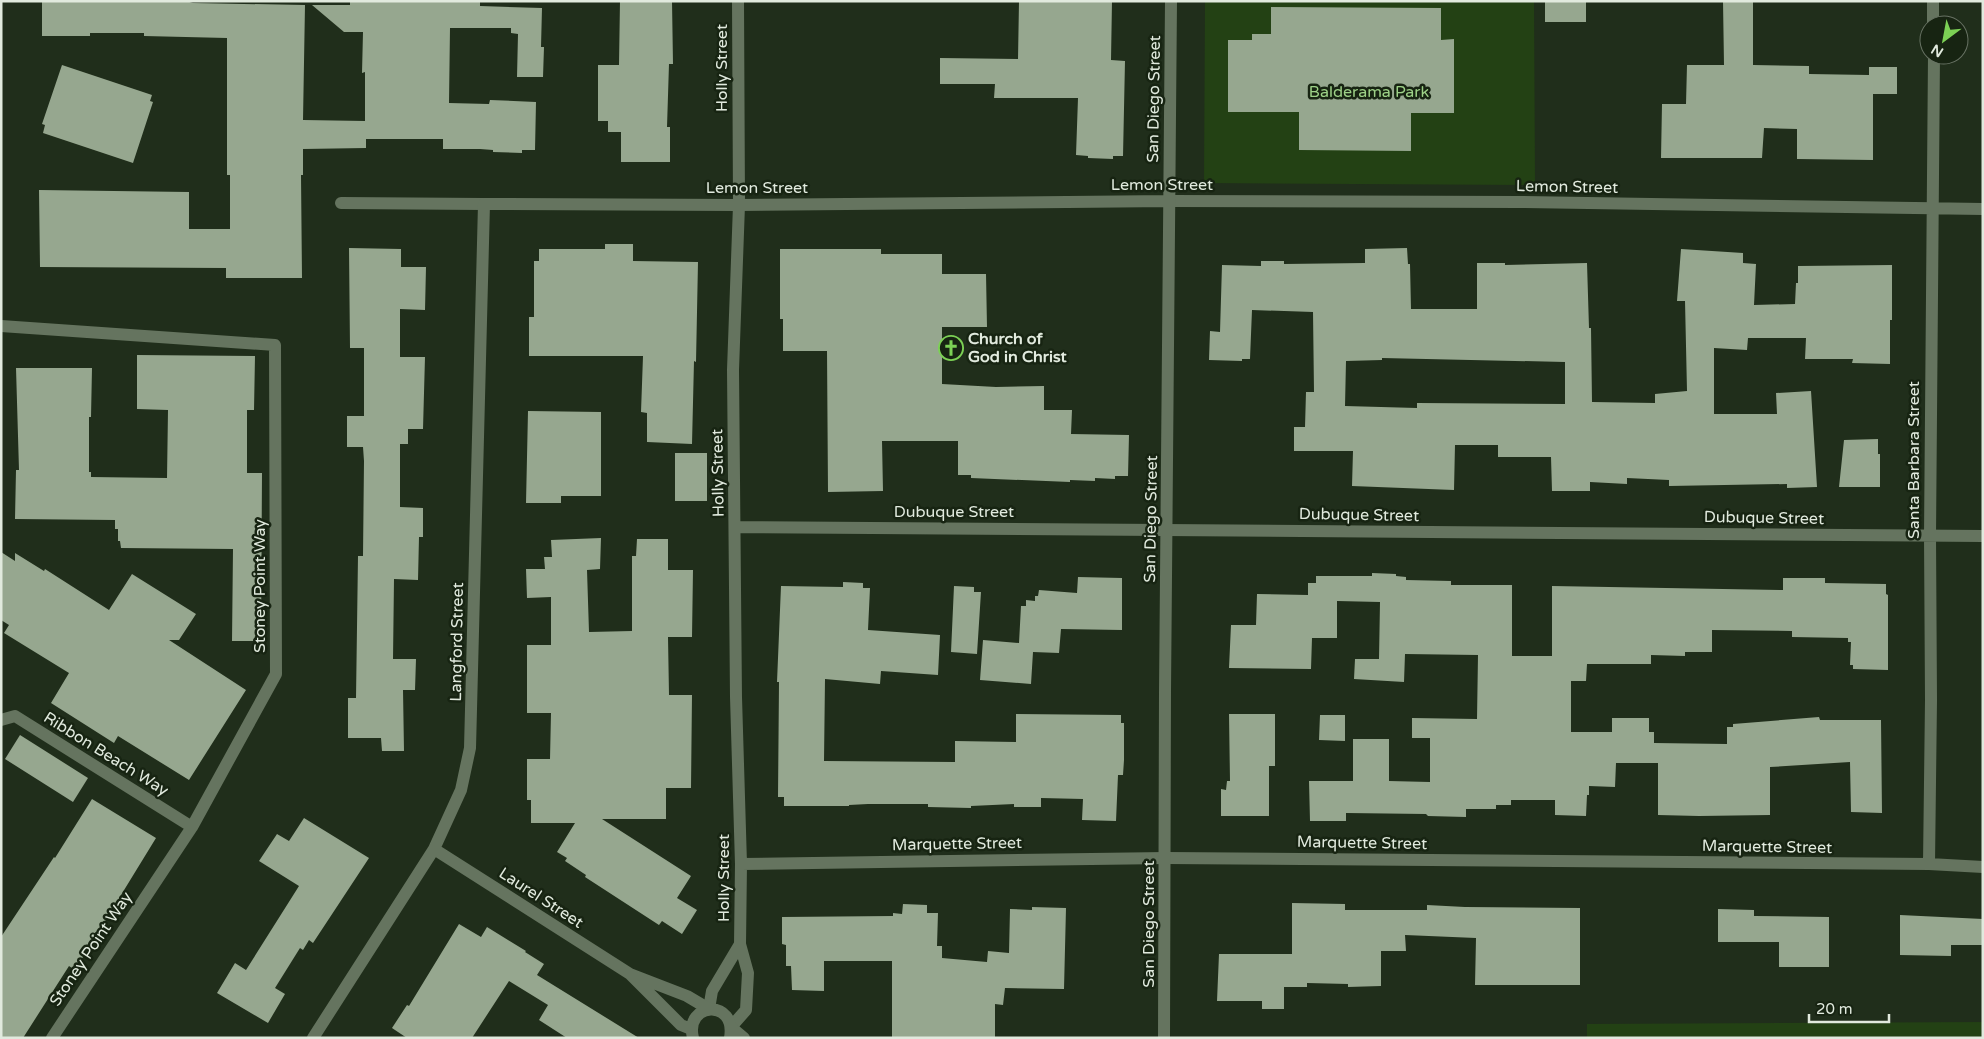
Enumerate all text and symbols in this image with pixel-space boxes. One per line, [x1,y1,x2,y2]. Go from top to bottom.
north arrow [1919,15,1969,65]
street label: Holly Street [712,24,732,112]
street label: San Diego Street [1143,35,1165,163]
text: N [1928,40,1947,61]
park label: Balderama Park [1309,82,1429,102]
street label: Lemon Street [1111,175,1213,195]
street label: Lemon Street [1516,176,1618,198]
street label: Lemon Street [706,178,808,198]
place label: Church of God in Christ [968,329,1068,367]
church icon: Church of God in Christ [938,335,964,361]
street label: Santa Barbara Street [1904,381,1924,539]
street label: Holly Street [707,429,729,517]
street label: San Diego Street [1140,455,1162,583]
street label: Dubuque Street [894,502,1014,522]
street label: Dubuque Street [1299,504,1419,526]
street label: Dubuque Street [1704,507,1824,529]
street label: Stoney Point Way [250,519,270,653]
street label: Langford Street [446,582,468,702]
street label: Ribbon Beach Way [40,707,173,801]
street label: Marquette Street [1297,832,1427,854]
street label: Marquette Street [892,833,1022,855]
street label: Holly Street [714,834,734,922]
street label: Marquette Street [1702,836,1832,858]
street label: San Diego Street [1139,860,1159,988]
street label: Laurel Street [495,863,587,933]
street label: Stoney Point Way [45,888,137,1010]
scale bar [1809,992,1889,1024]
text: 20 m [1816,1000,1853,1018]

